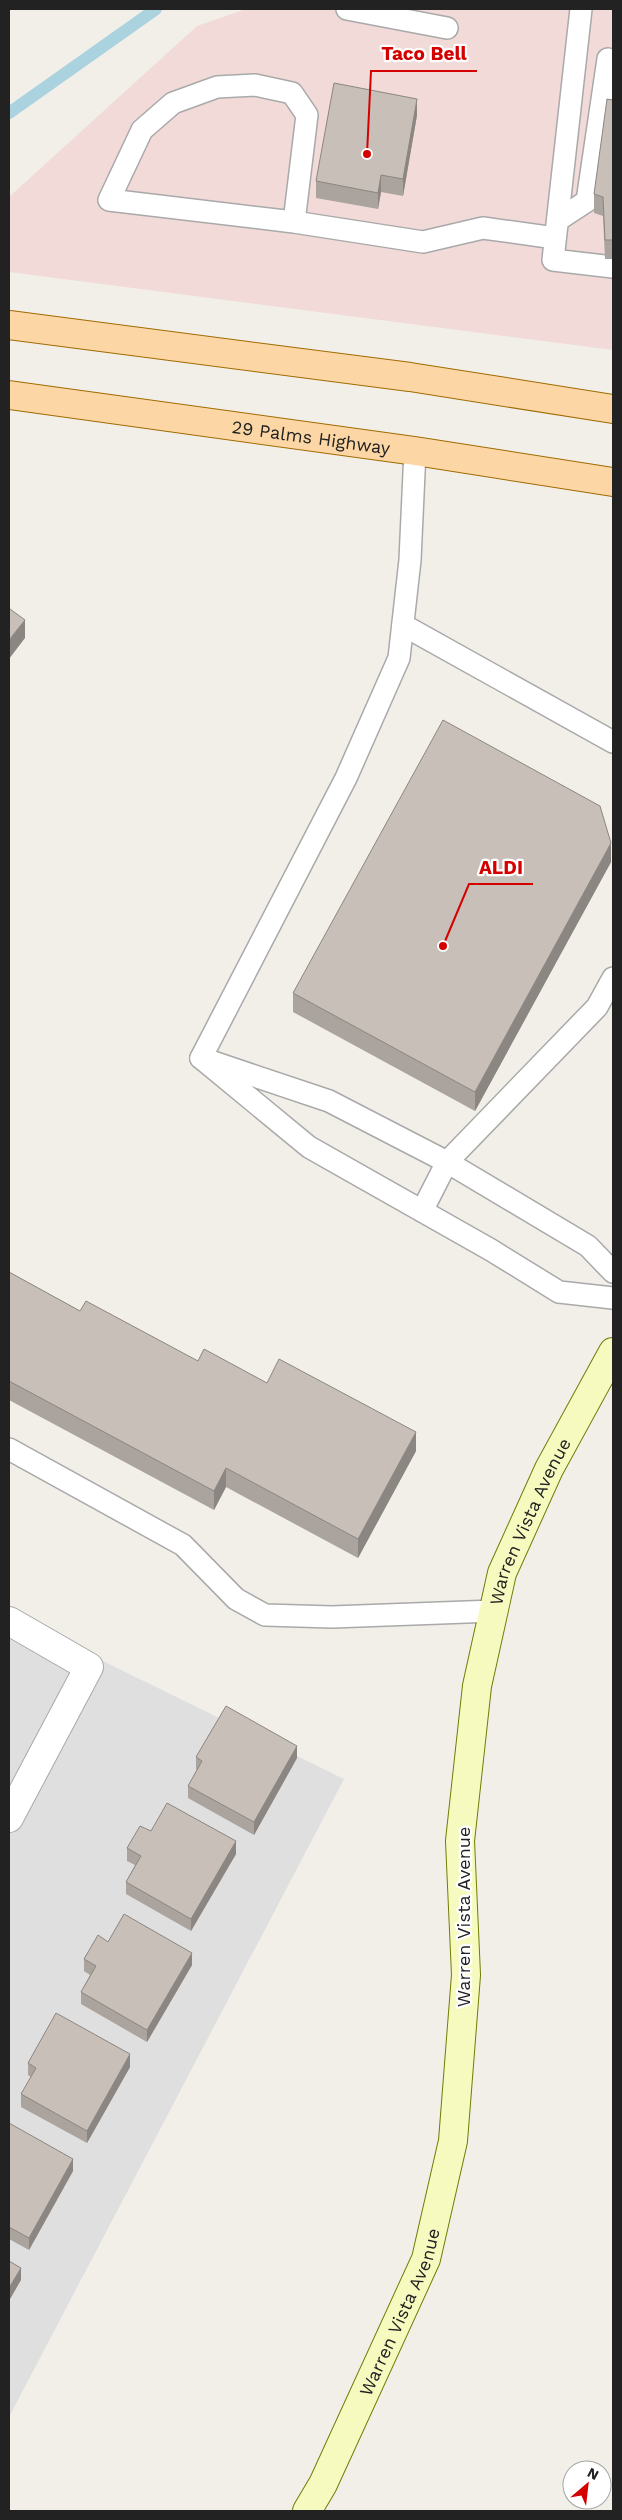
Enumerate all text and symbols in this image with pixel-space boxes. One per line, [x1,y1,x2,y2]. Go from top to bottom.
callout: Taco Bell [371,37,477,71]
text: Taco Bell [381,42,468,65]
street label: 29 Palms Highway [231,415,392,458]
callout: ALDI [469,850,533,884]
text: ALDI [479,856,523,879]
street label: Warren Vista Avenue [485,1434,575,1607]
street label: Warren Vista Avenue [453,1827,474,2007]
street label: Warren Vista Avenue [354,2226,443,2399]
north arrow [562,2460,612,2510]
text: N [585,2464,601,2483]

